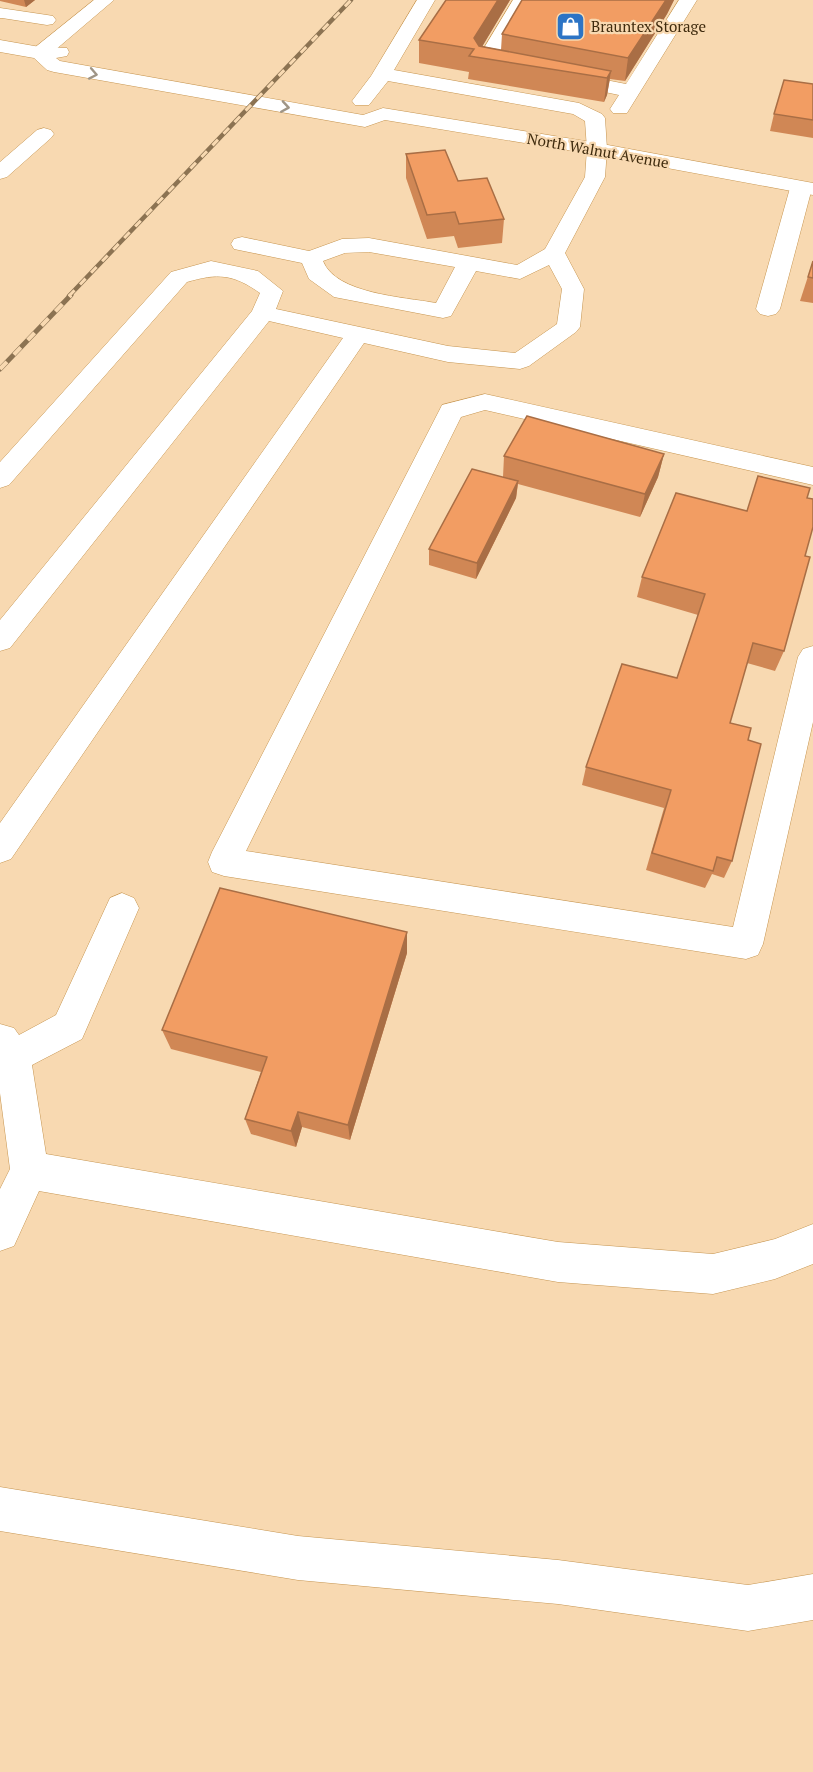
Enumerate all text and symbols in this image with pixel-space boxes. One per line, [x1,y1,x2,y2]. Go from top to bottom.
shop icon: Brauntex Storage [554,10,586,42]
place label: Brauntex Storage [591,16,706,36]
one-way arrow [88,67,98,79]
one-way arrow [281,101,290,113]
street label: North Walnut Avenue [525,128,671,172]

